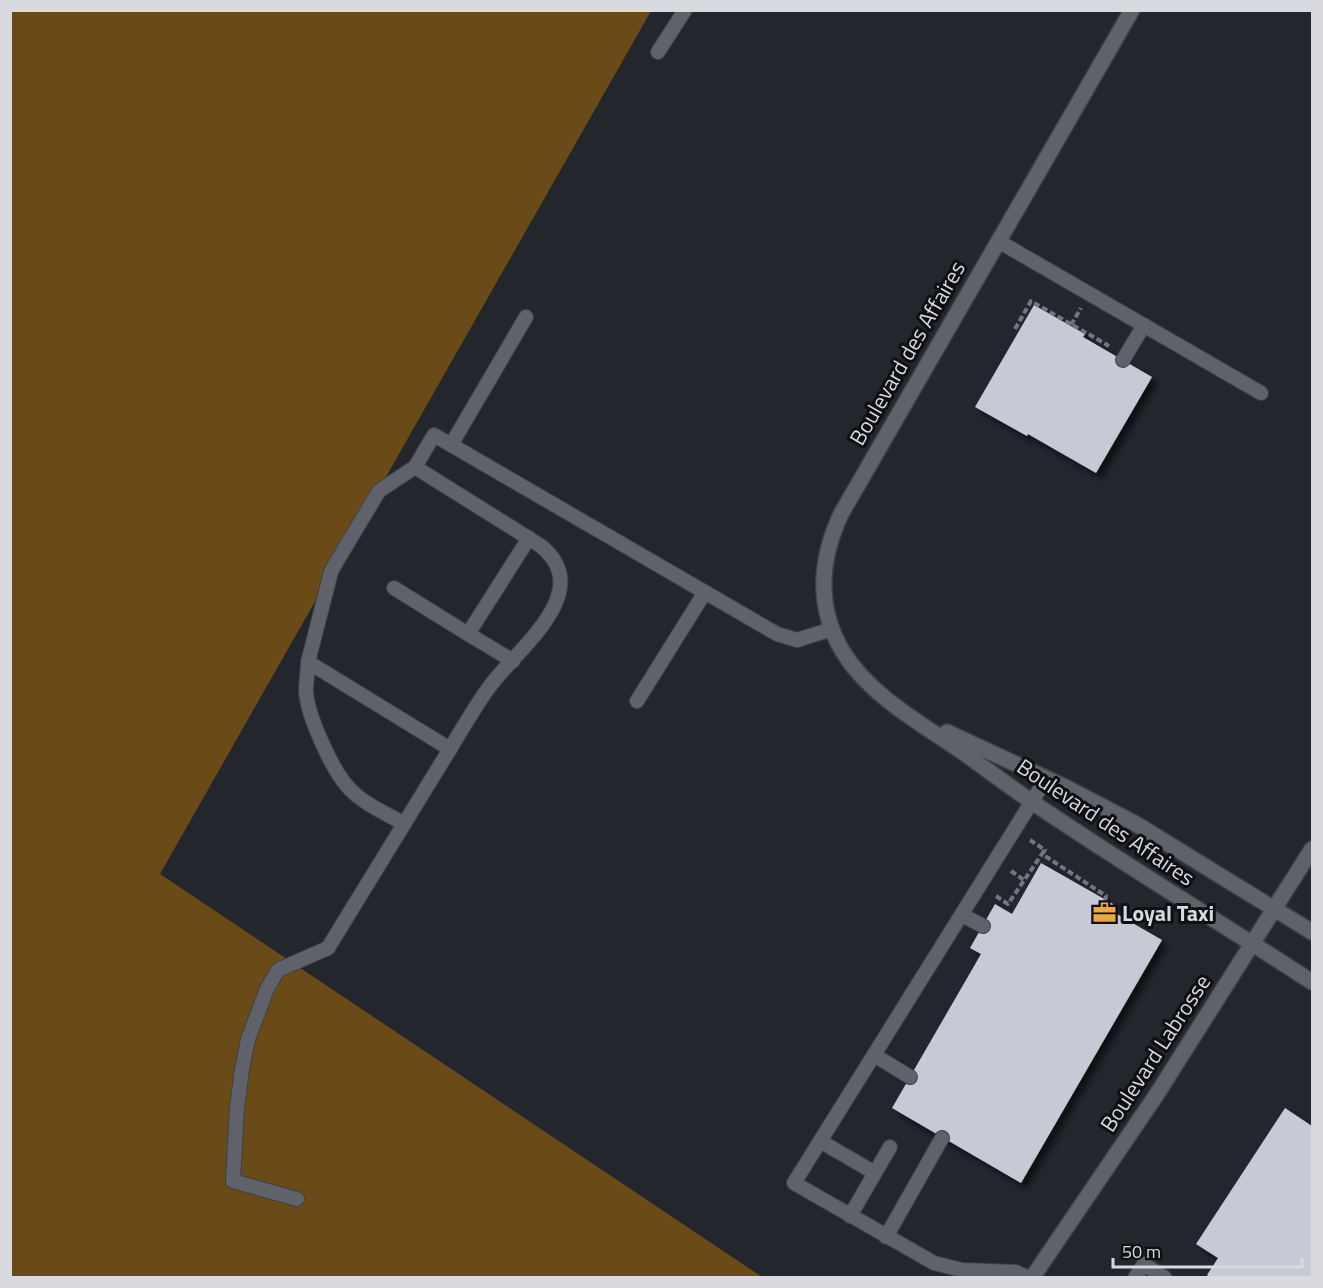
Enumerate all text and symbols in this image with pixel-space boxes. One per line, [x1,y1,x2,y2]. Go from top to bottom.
street label: Boulevard des Affaires [840,254,974,452]
street label: Boulevard des Affaires [1010,750,1202,894]
place label: Loyal Taxi [1122,896,1214,930]
office icon: Loyal Taxi [1091,900,1117,926]
street label: Boulevard Labrosse [1091,968,1219,1138]
scale bar [1113,1231,1302,1269]
text: 50 m [1122,1238,1161,1265]

